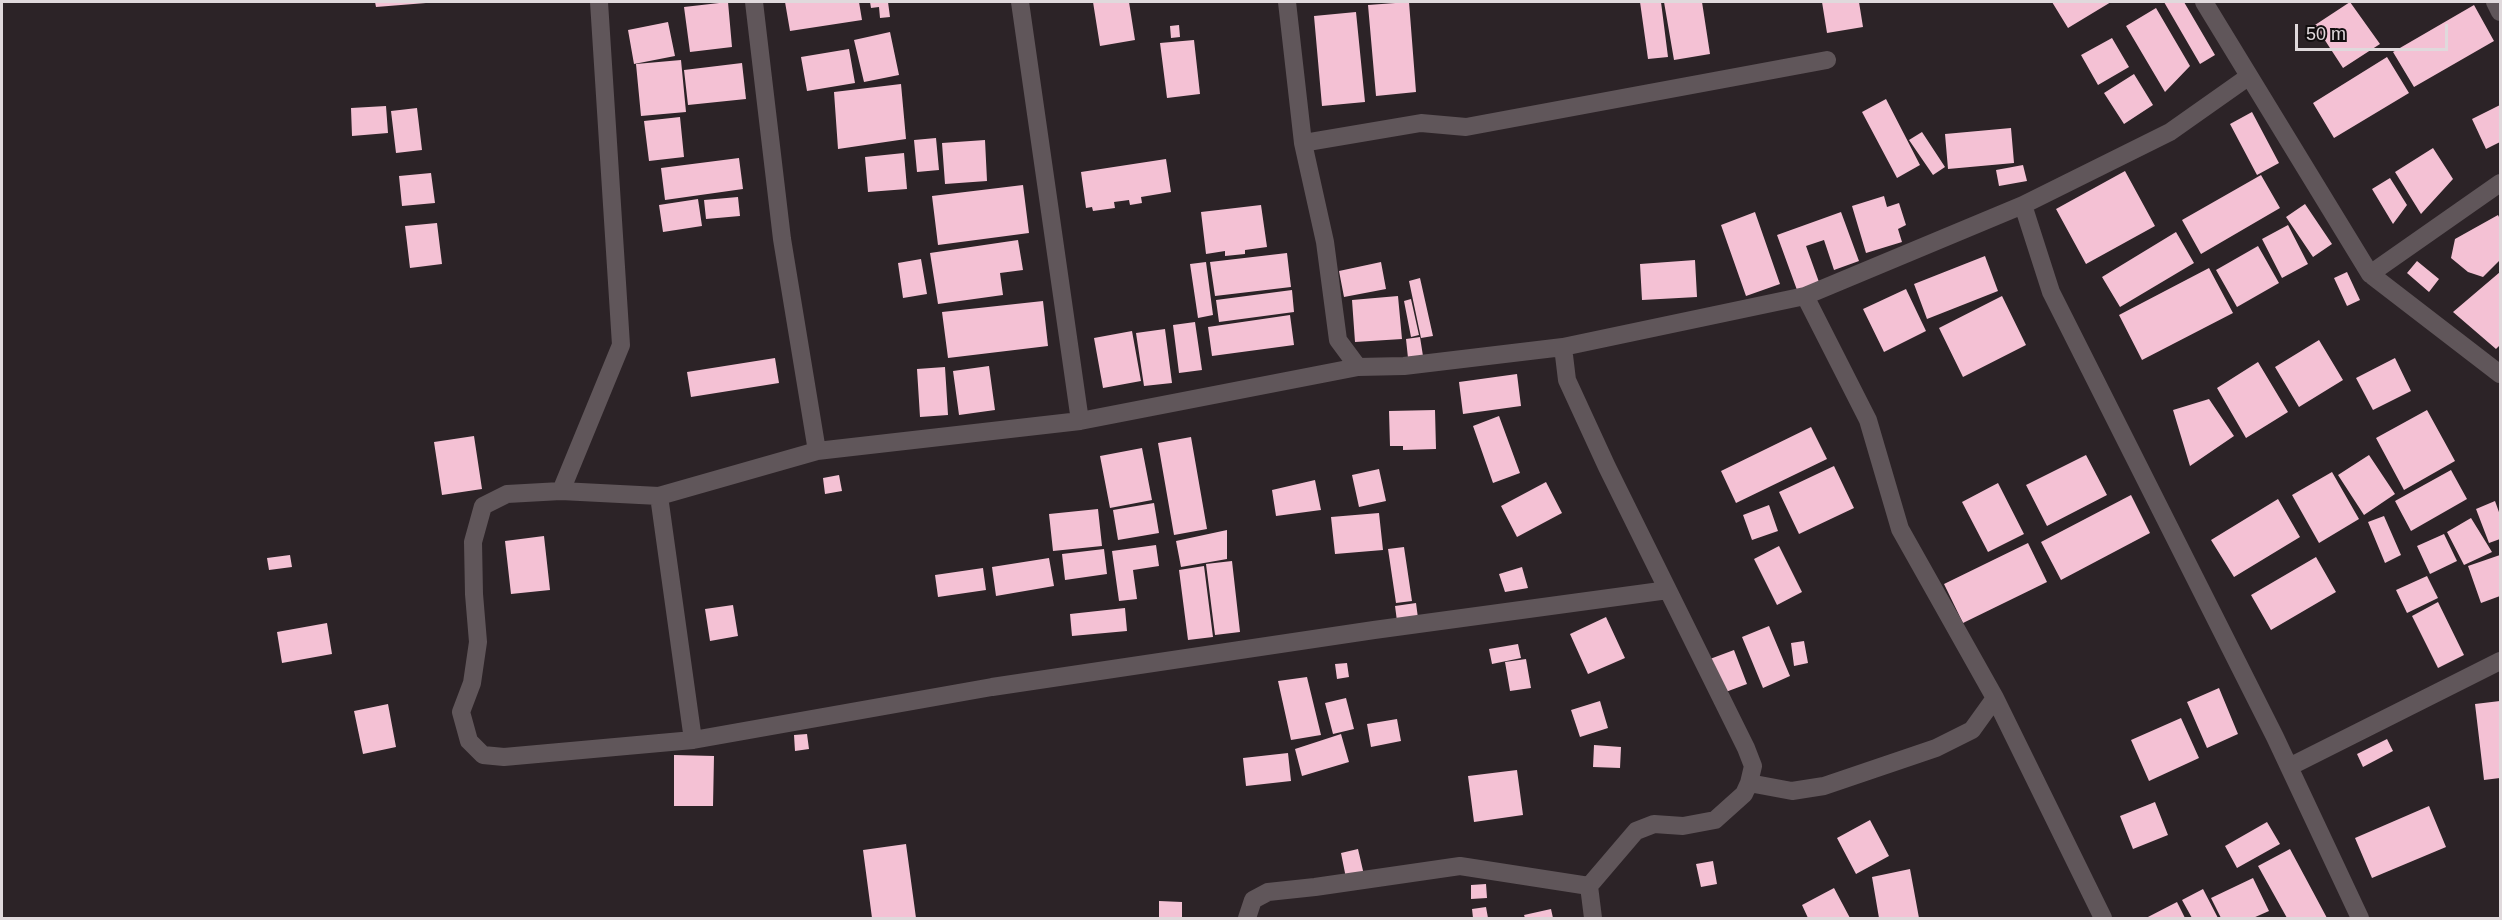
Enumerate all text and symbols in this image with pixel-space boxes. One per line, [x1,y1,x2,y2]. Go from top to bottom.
scale bar [2298,12,2451,50]
text: 50 m [2306,24,2346,44]

